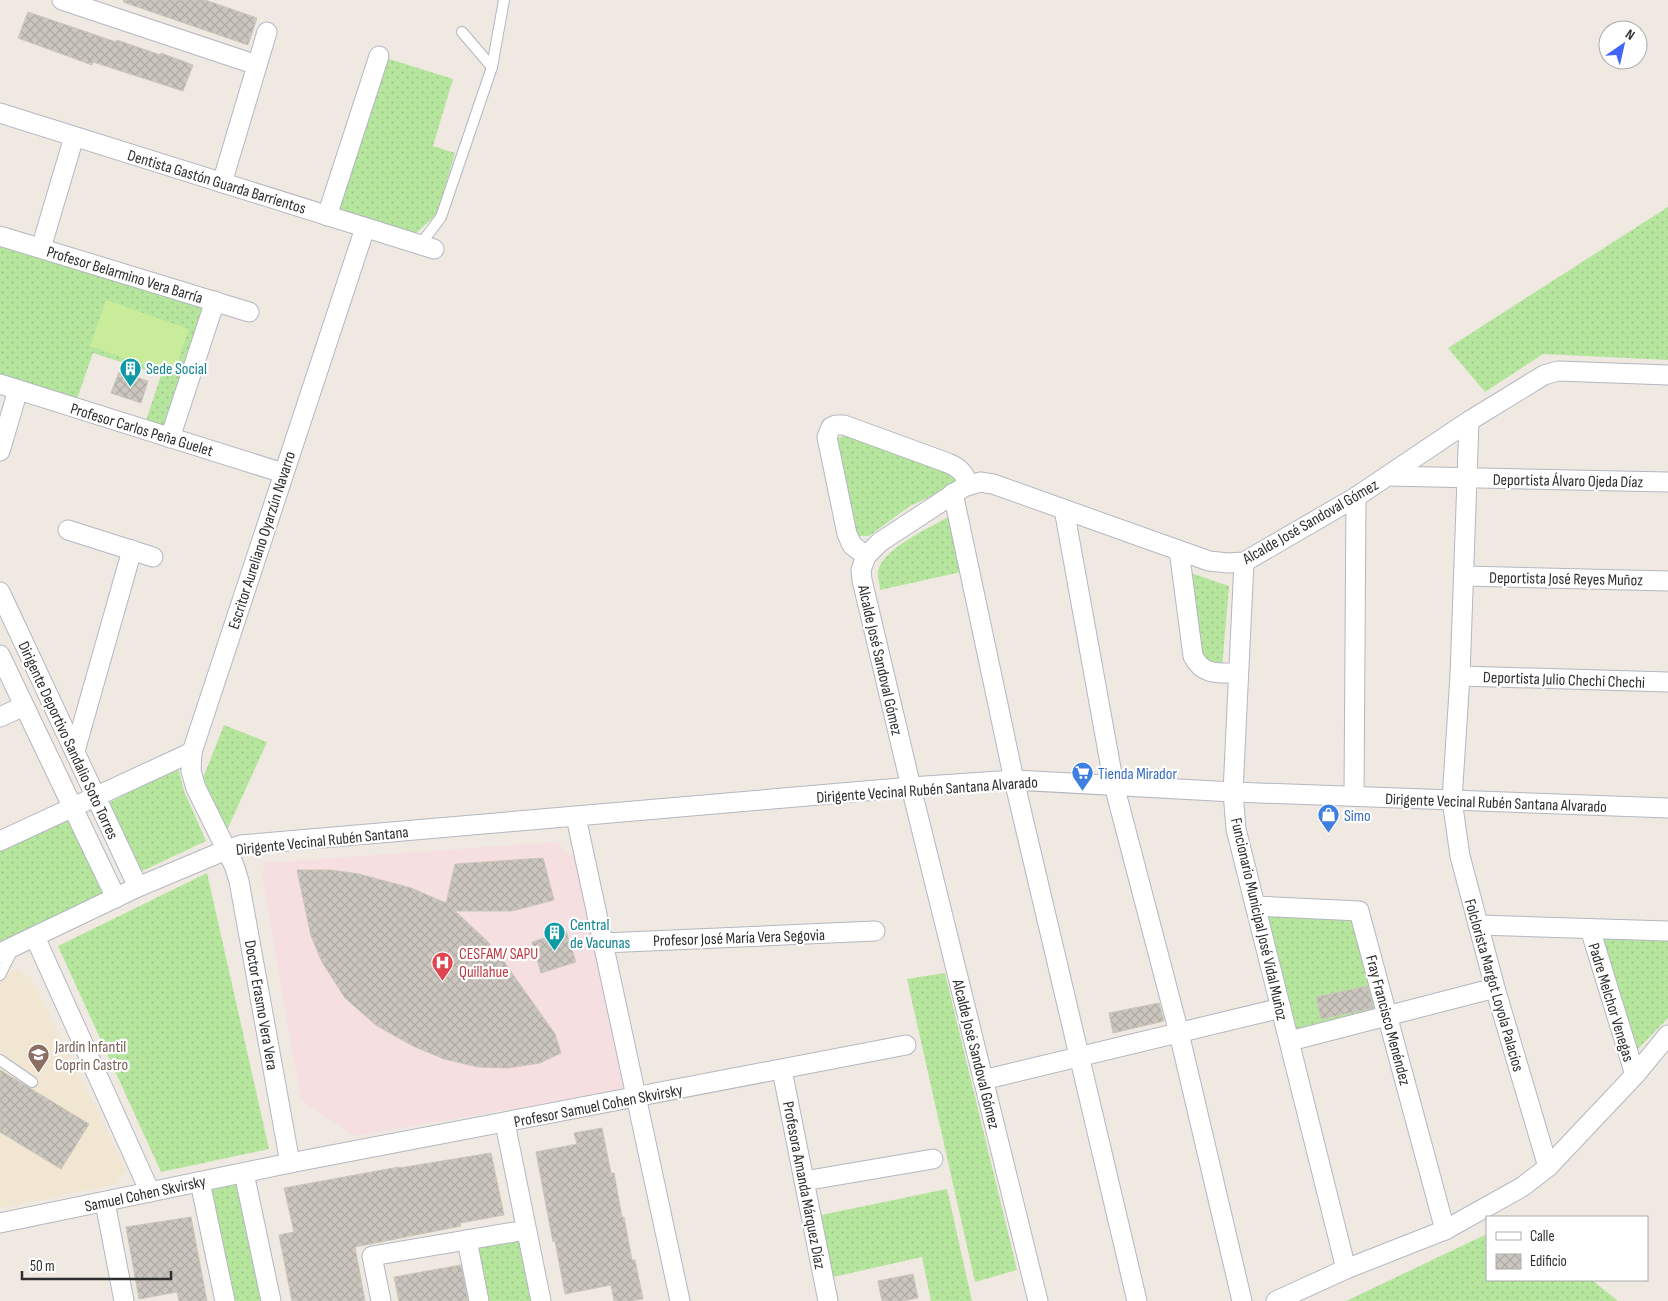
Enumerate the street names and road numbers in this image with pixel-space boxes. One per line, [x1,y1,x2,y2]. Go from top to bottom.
street label: Dentista Gastón Guarda Barrientos [125,146,308,219]
street label: Profesor Belarmino Vera Barría [44,243,205,308]
street label: Profesor Carlos Peña Guelet [68,400,215,461]
street label: Escritor Aureliano Oyarzún Navarro [225,449,300,632]
street label: Deportista Álvaro Ojeda Díaz [1493,471,1644,492]
street label: Alcalde José Sandoval Gómez [1239,476,1382,569]
street label: Deportista José Reyes Muñoz [1489,569,1643,590]
street label: Alcalde José Sandoval Gómez [853,582,906,737]
street label: Dirigente Deportivo Sandalio Soto Torres [13,639,122,843]
street label: Deportista Julio Chechi Chechi [1483,668,1645,693]
street label: Dirigente Vecinal Rubén Santana Alvarado [816,773,1038,808]
street label: Dirigente Vecinal Rubén Santana Alvarado [1385,790,1607,817]
street label: Funcionario Municipal José Vidal Muñoz [1226,816,1291,1023]
street label: Dirigente Vecinal Rubén Santana [235,823,409,860]
street label: Folclorista Margot Loyola Palacios [1460,897,1527,1074]
street label: Profesor José María Vera Segovia [653,926,825,951]
street label: Doctor Erasmo Vera Vera [240,939,281,1072]
street label: Padre Melchor Venegas [1583,941,1638,1064]
street label: Fray Francisco Menéndez [1361,953,1414,1088]
street label: Alcalde José Sandoval Gómez [948,977,1003,1131]
street label: Profesor Samuel Cohen Skvirsky [512,1081,684,1132]
street label: Profesora Amanda Márquez Díaz [778,1100,829,1271]
street label: Samuel Cohen Skvirsky [83,1172,208,1217]

